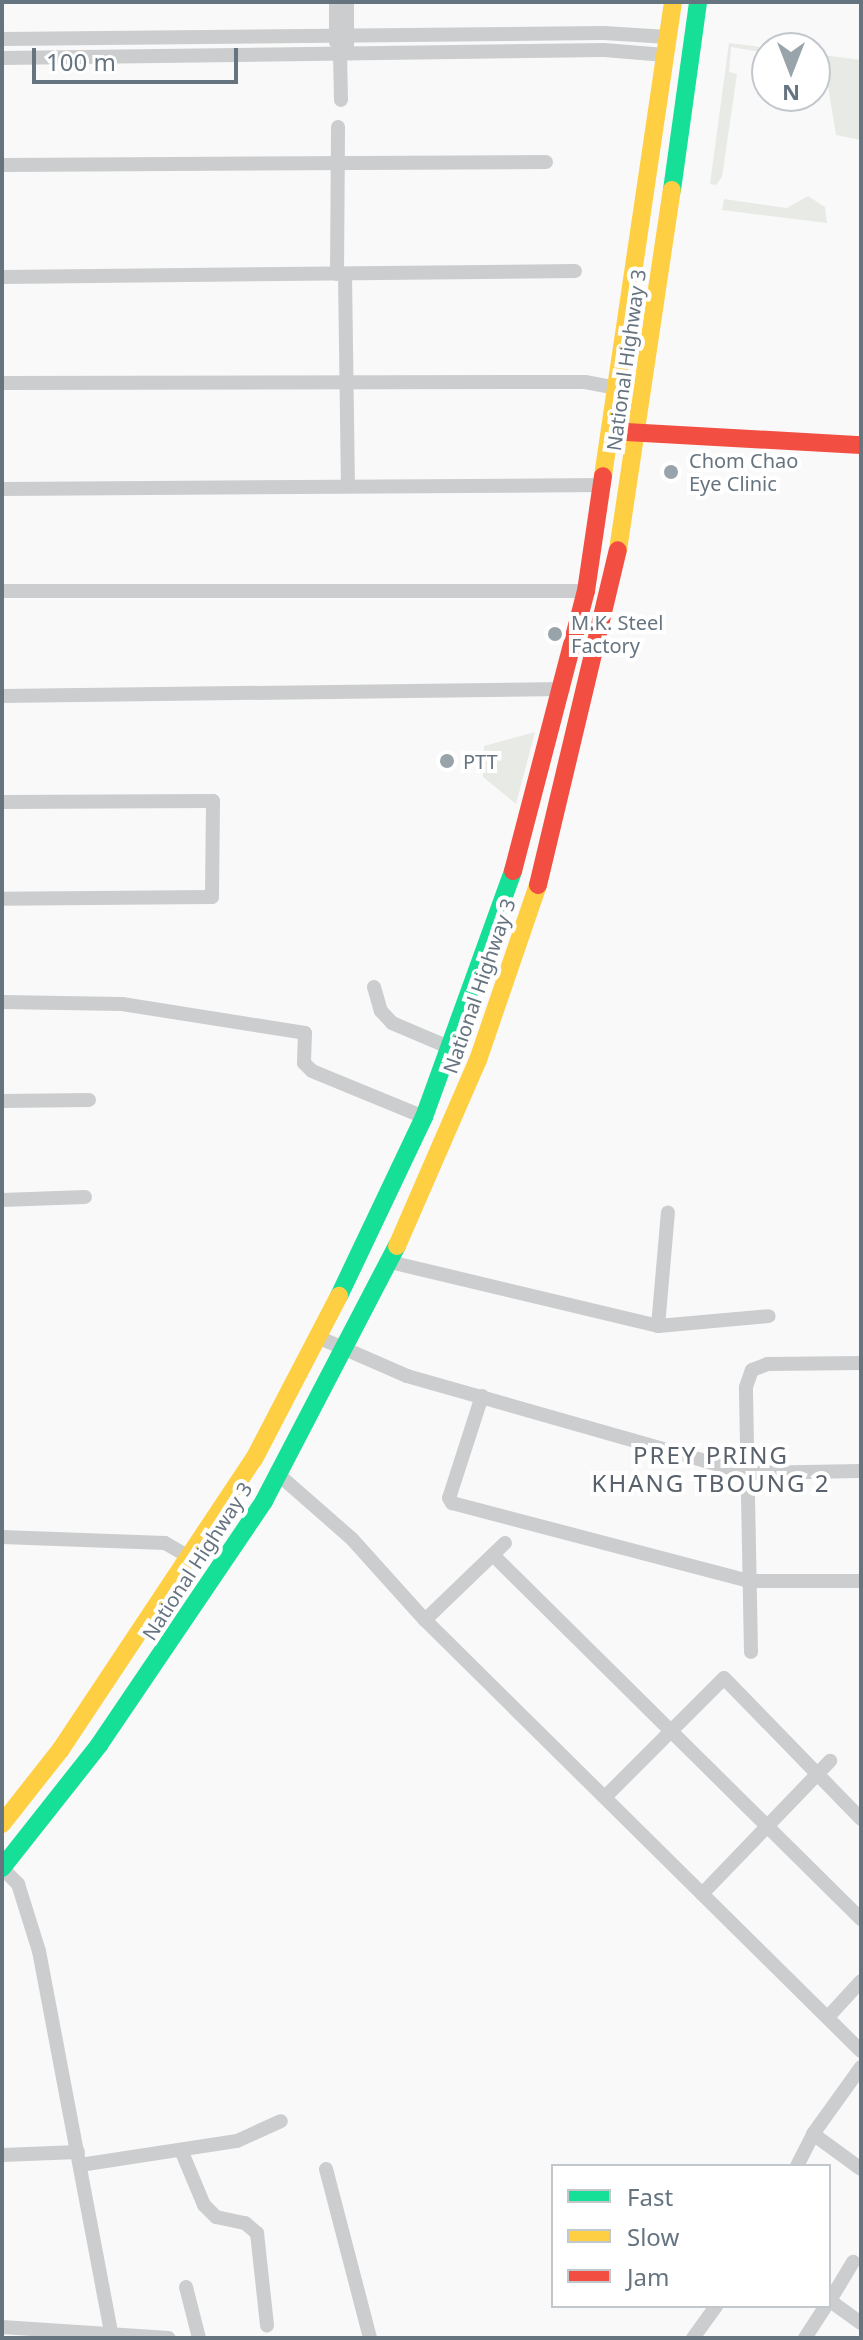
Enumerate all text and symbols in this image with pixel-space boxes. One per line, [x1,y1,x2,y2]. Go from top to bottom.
scale bar [36,32,242,82]
north arrow [751,32,831,112]
text: 100 m [46,45,116,78]
text: N [782,79,800,109]
street label: National Highway 3 [601,268,651,452]
place label: Chom Chao Eye Clinic [689,448,798,495]
marker: Chom Chao Eye Clinic [660,461,682,483]
place label: M.K. Steel Factory [571,610,663,657]
marker: M.K. Steel Factory [546,625,564,643]
place label: PTT [463,749,498,773]
marker: PTT [438,752,456,770]
street label: National Highway 3 [438,895,520,1077]
district label: PREY PRING KHANG TBOUNG 2 [592,1441,830,1497]
street label: National Highway 3 [137,1478,257,1644]
legend [551,2164,831,2308]
text: Fast [627,2180,673,2213]
text: Slow [627,2220,679,2253]
text: Jam [627,2260,669,2293]

